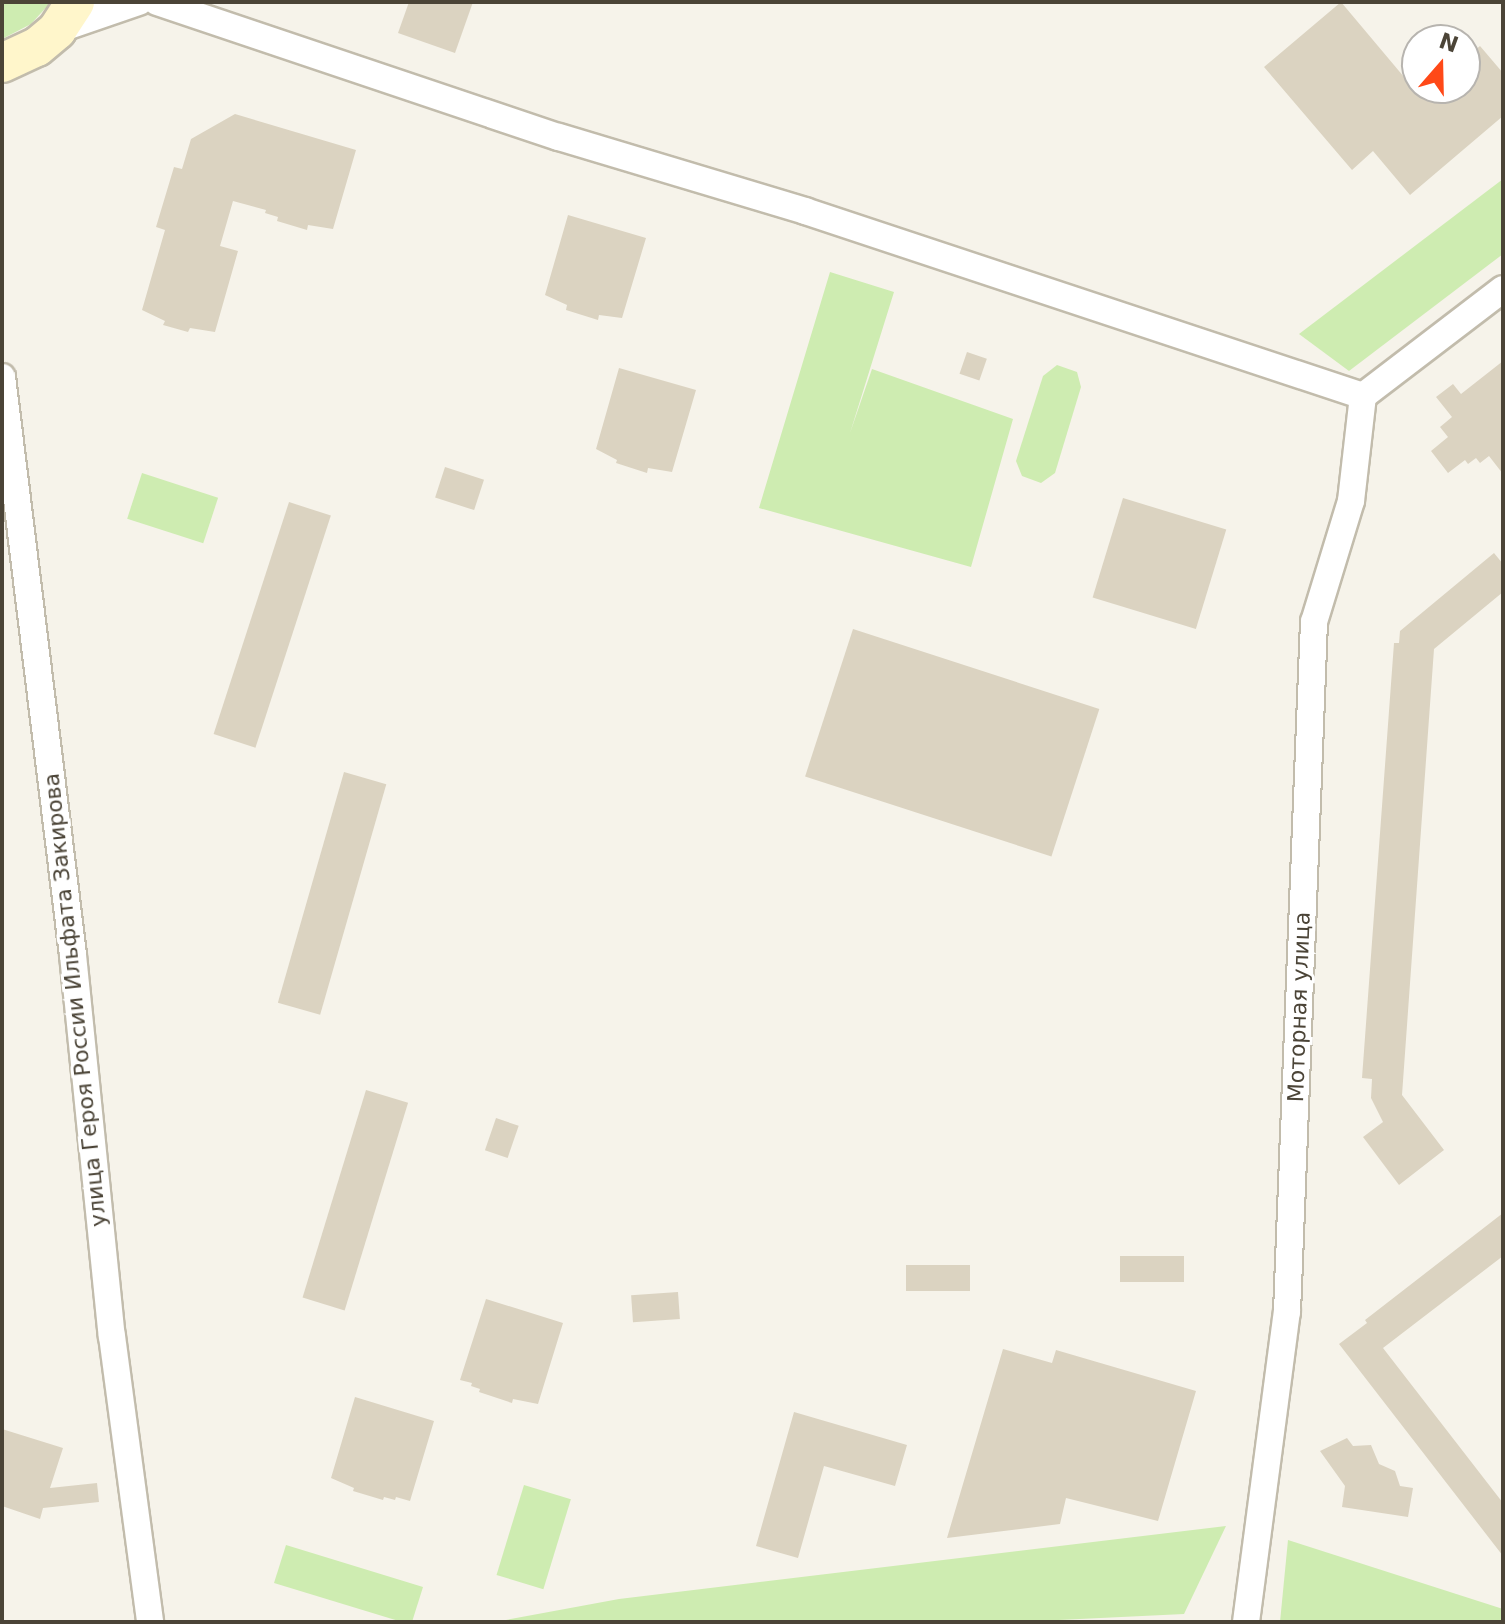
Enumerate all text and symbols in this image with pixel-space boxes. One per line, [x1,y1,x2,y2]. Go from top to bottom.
north arrow [1401,24,1481,104]
text: N [1436,28,1462,58]
street label: улица Героя России Ильфата Закирова [38,772,112,1228]
street label: Моторная улица [1282,911,1316,1103]

